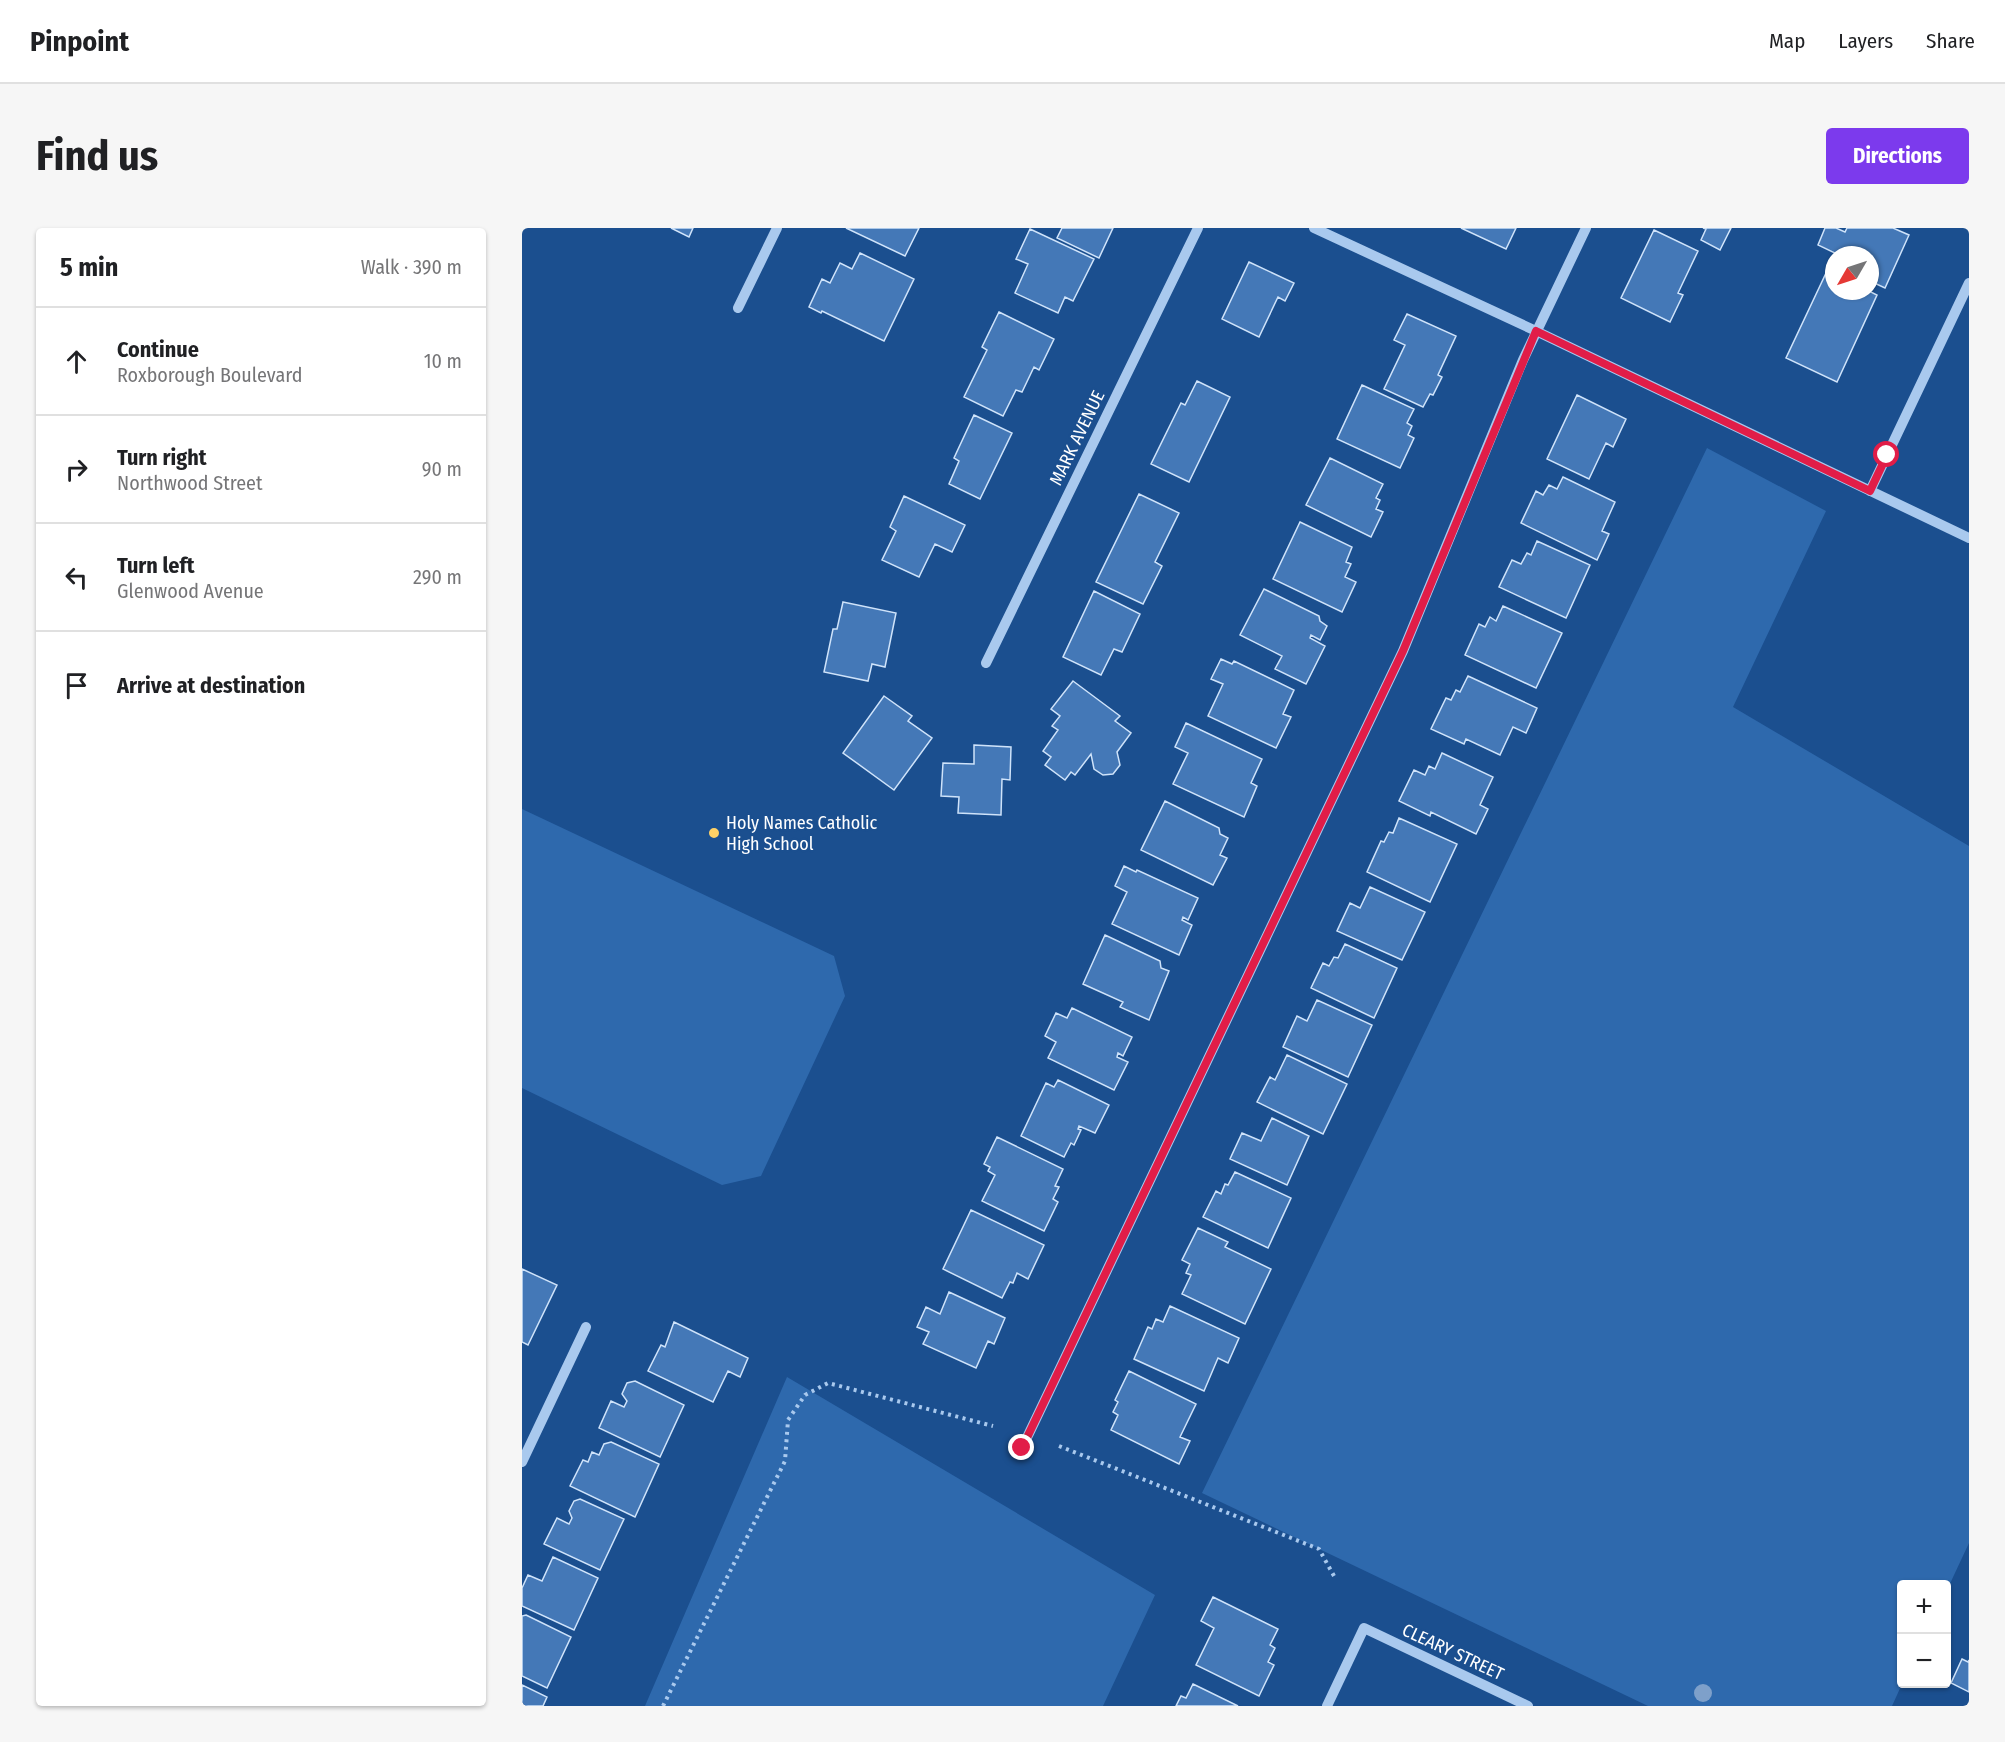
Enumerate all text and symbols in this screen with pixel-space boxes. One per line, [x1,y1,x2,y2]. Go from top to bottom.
text: Pinpoint [30,25,129,58]
text: Map [1769,28,1805,54]
text: Layers [1838,28,1893,54]
text: Share [1926,28,1975,54]
button: Directions [1826,128,1969,184]
text: Find us [36,131,158,181]
north arrow [1825,246,1879,300]
text: 5 min [60,252,118,283]
text: Walk · 390 m [361,255,462,279]
text: Continue [117,336,199,363]
icon: ahead [60,345,93,378]
text: 10 m [424,349,462,373]
text: Roxborough Boulevard [117,363,302,387]
street label: MARK AVENUE [1045,387,1109,489]
route start [1873,441,1899,467]
text: Turn right [117,444,206,471]
icon: right [60,453,93,486]
text: 90 m [422,457,462,481]
text: Northwood Street [117,471,262,495]
text: Turn left [117,552,195,579]
icon: left [60,561,93,594]
text: 290 m [413,565,462,589]
text: Glenwood Avenue [117,579,264,603]
icon: arrive [60,669,93,702]
text: Arrive at destination [117,672,305,699]
place label: Holy Names Catholic High School [726,812,878,855]
marker: Holy Names Catholic High School [707,826,721,840]
route end [1008,1434,1034,1460]
map controls [1897,1580,1951,1688]
button: + [1897,1580,1951,1634]
street label: CLEARY STREET [1399,1619,1508,1685]
button: − [1897,1634,1951,1688]

